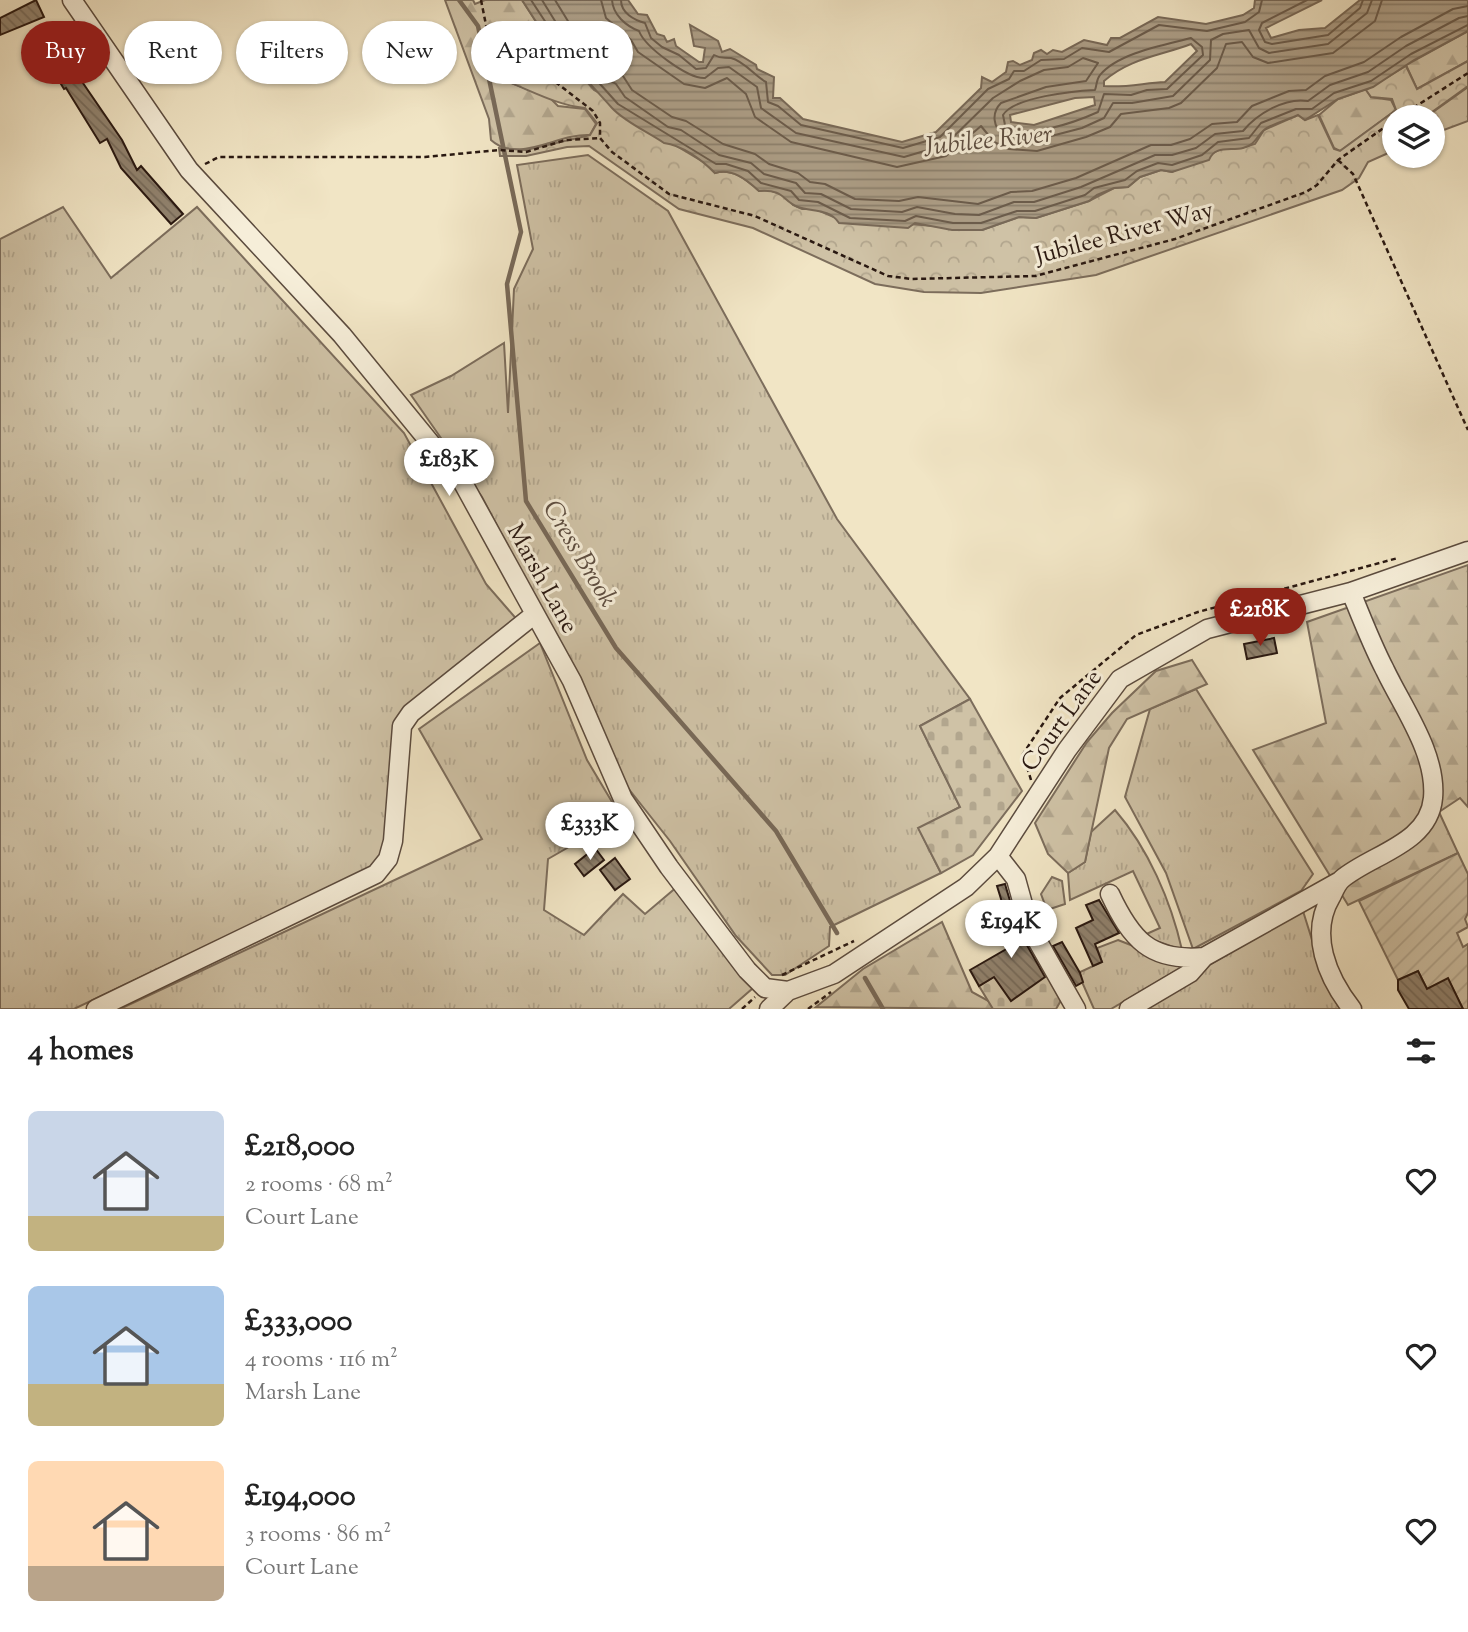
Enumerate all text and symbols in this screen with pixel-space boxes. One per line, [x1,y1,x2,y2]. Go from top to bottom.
chip: Buy [21,21,110,84]
chip: Rent [124,21,222,84]
chip: Filters [236,21,348,84]
chip: New [362,21,457,84]
chip: Apartment [471,21,633,84]
map controls [1382,105,1445,168]
button: layers [1382,105,1445,168]
water label: Jubilee River [921,116,1054,167]
street label: Jubilee River Way [1030,194,1218,275]
pin: £183K [400,438,498,498]
text: £183K [420,444,478,477]
water label: Cress Brook [532,494,625,615]
street label: Marsh Lane [497,518,585,640]
pin: £218K [1211,588,1309,648]
text: £218K [1230,594,1290,627]
street label: Court Lane [1014,663,1111,779]
pin: £333K [541,802,639,862]
text: £333K [561,808,619,841]
pin: £194K [962,900,1060,960]
text: £194K [981,906,1041,939]
text: 4 homes [28,1030,134,1073]
icon: filters [1402,1032,1440,1070]
text: £218,000 [245,1126,355,1169]
icon: home [84,1139,168,1223]
icon: heart [1402,1162,1440,1200]
text: 2 rooms · 68 m² [245,1169,393,1202]
text: Court Lane [245,1202,359,1235]
text: £333,000 [245,1301,352,1344]
icon: home [84,1314,168,1398]
icon: heart [1402,1337,1440,1375]
text: 4 rooms · 116 m² [245,1344,398,1377]
text: Marsh Lane [245,1377,361,1410]
text: £194,000 [245,1476,356,1519]
icon: home [84,1489,168,1573]
icon: heart [1402,1512,1440,1550]
text: 3 rooms · 86 m² [245,1519,391,1552]
text: Court Lane [245,1552,359,1585]

